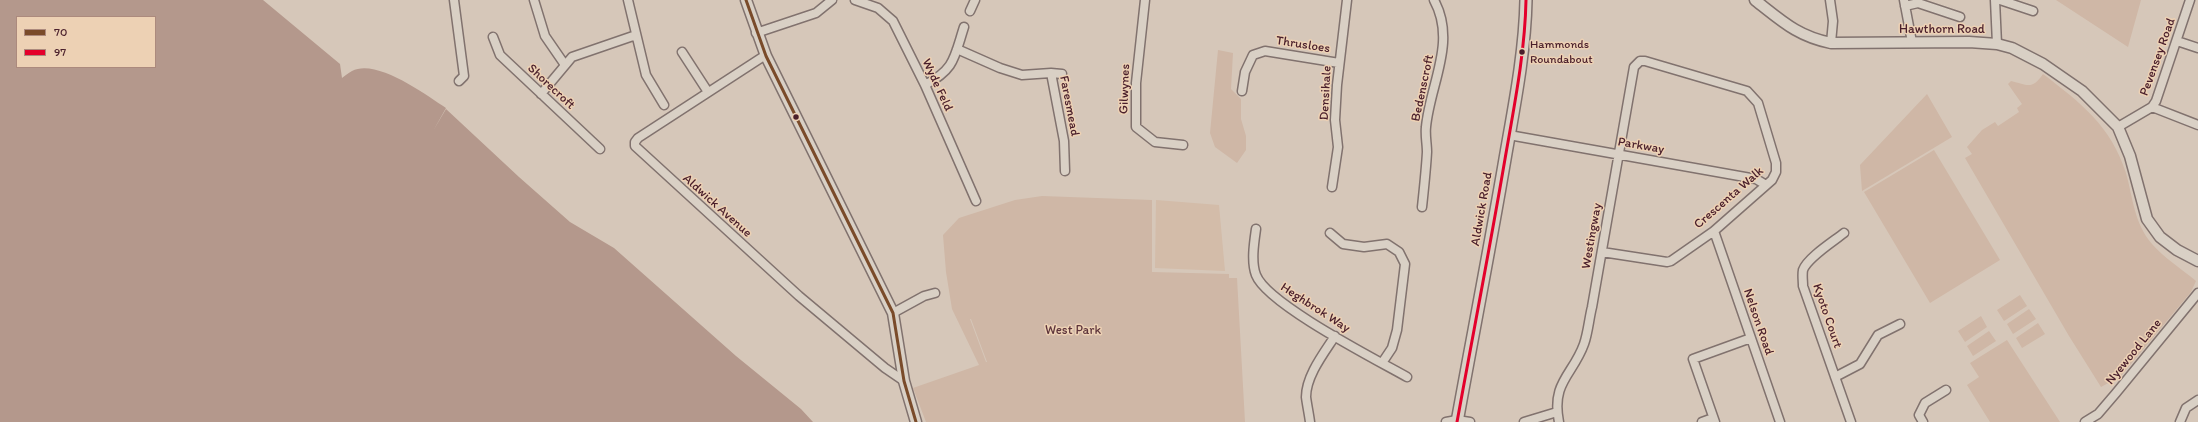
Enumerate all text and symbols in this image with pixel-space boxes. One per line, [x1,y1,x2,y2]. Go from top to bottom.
legend [16,16,156,68]
street label: Pevensey Road [2137,16,2179,98]
street label: Hawthorn Road [1899,22,1985,38]
text: 70 [54,25,67,39]
street label: Thrusloes [1275,33,1331,57]
place label: Hammonds Roundabout [1530,38,1593,66]
text: 97 [54,45,66,59]
marker: Hammonds Roundabout [1517,47,1527,57]
street label: Bedenscroft [1408,53,1438,123]
street label: Wyde Feld [918,56,956,114]
street label: Shorecroft [524,61,578,113]
street label: Gilwynes [1116,64,1134,114]
street label: Densihale [1317,65,1335,121]
street label: Faresmead [1055,74,1083,138]
unlabelled marker [791,112,801,122]
street label: Parkway [1617,134,1665,158]
street label: Crescenta Walk [1691,163,1767,233]
street label: Aldwick Avenue [679,171,755,241]
street label: Aldwick Road [1468,171,1496,247]
street label: Westingway [1579,202,1605,270]
street label: Heghbrok Way [1277,280,1353,336]
street label: Kyoto Court [1809,282,1845,350]
street label: Nelson Road [1739,287,1777,357]
street label: Nyewood Lane [2103,316,2165,388]
park label: West Park [1045,323,1101,339]

